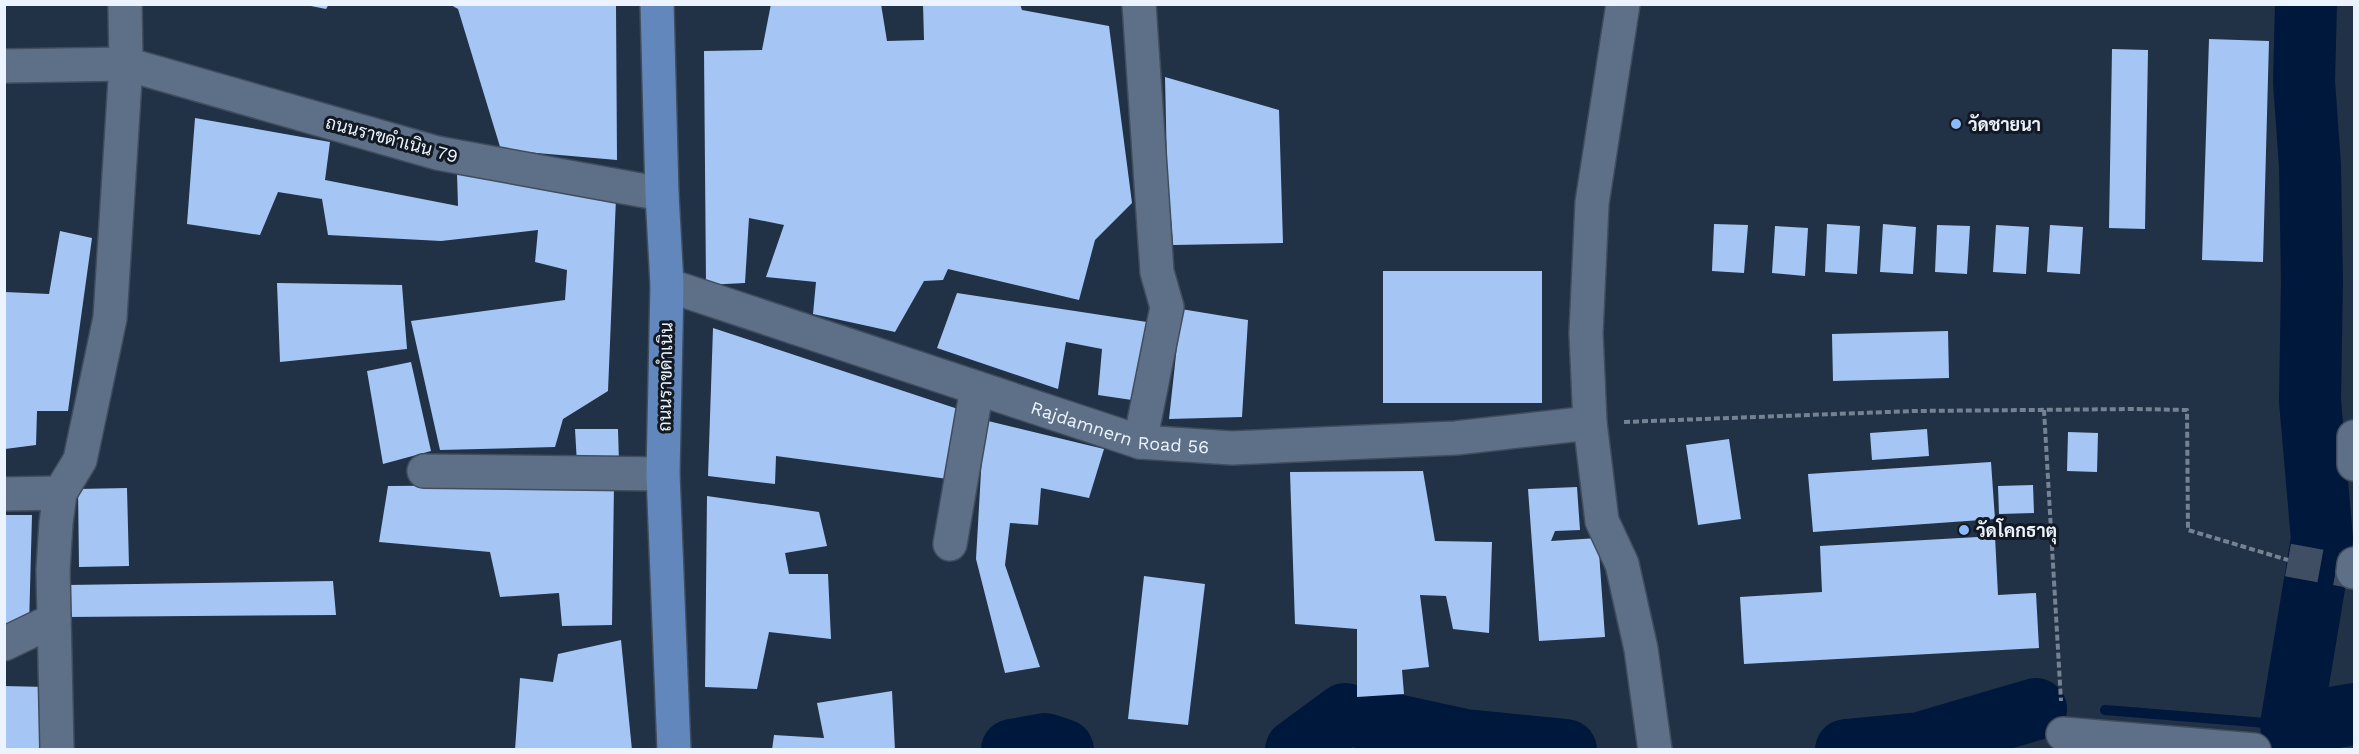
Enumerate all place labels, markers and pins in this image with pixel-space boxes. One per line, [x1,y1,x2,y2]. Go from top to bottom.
place label: วัดชายนา [1968,114,2041,135]
marker: วัดชายนา [1949,117,1963,131]
place label: วัดโคกธาตุ [1976,518,2057,545]
marker: วัดโคกธาตุ [1957,523,1971,537]

